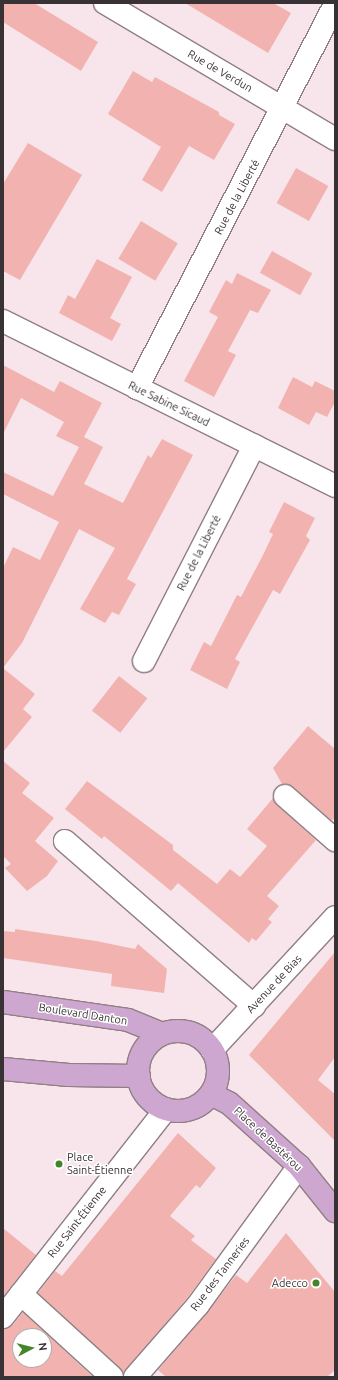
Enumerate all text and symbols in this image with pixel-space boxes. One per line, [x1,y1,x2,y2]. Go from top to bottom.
street label: Rue de Verdun [185,47,255,95]
street label: Rue de la Liberté [212,157,262,237]
street label: Rue Sabine Sicaud [126,379,212,429]
street label: Rue de la Liberté [174,513,224,593]
street label: Avenue de Bias [244,952,304,1016]
street label: Boulevard Danton [38,1000,128,1028]
street label: Place de Bastérou [231,1104,305,1174]
place label: Place Saint-Étienne [67,1151,132,1177]
marker: Place Saint-Étienne [54,1159,64,1169]
street label: Rue Saint-Étienne [45,1184,109,1260]
street label: Rue des Tanneries [188,1234,252,1314]
place label: Adecco [272,1276,308,1290]
marker: Adecco [311,1278,321,1288]
north arrow [12,1328,52,1368]
text: N [36,1342,49,1351]

